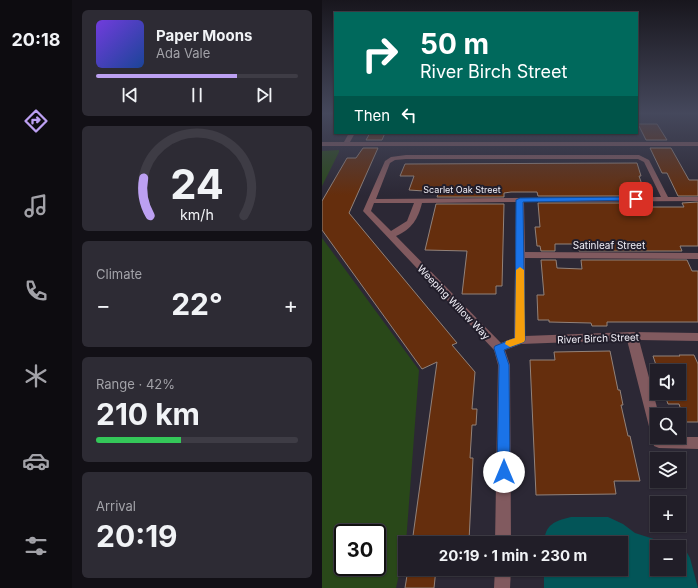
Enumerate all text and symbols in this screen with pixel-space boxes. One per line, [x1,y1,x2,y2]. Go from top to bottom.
text: Paper Moons [156,26,252,45]
text: 50 m [420,27,489,61]
icon: right [354,28,406,80]
text: 20:18 [12,29,60,50]
text: Ada Vale [156,45,210,61]
text: River Birch Street [420,61,567,82]
icon: previous [119,84,141,106]
icon: pause [186,84,208,106]
icon: next [253,84,275,106]
icon: left [398,104,420,126]
text: Then [354,106,390,125]
icon: directions [22,107,50,135]
text: 24 [170,159,224,209]
pin [619,182,653,216]
street label: Scarlet Oak Street [423,184,501,195]
icon: arrive [625,188,647,210]
icon: music [22,192,50,220]
text: km/h [180,206,214,223]
street label: Satinleaf Street [573,239,646,251]
street label: Weeping Willow Way [415,262,493,342]
text: Climate [96,266,142,282]
icon: phone [22,277,50,305]
text: 22° [171,286,223,322]
text: − [96,292,111,318]
text: + [283,292,298,318]
street label: River Birch Street [557,331,640,345]
icon: climate [22,362,50,390]
map controls [650,364,686,576]
button: sound [650,364,686,400]
text: Range · 42% [96,376,175,392]
text: 210 km [96,396,200,432]
button: search [650,408,686,444]
icon: car [22,447,50,475]
position arrow [483,451,525,493]
button: layers [650,452,686,488]
button: + [650,496,686,532]
text: Arrival [96,498,136,514]
text: 20:19 [96,518,178,554]
speed limit sign: 30 [334,524,386,576]
icon: filters [22,532,50,560]
button: − [650,540,686,576]
text: 20:19 · 1 min · 230 m [439,546,587,565]

